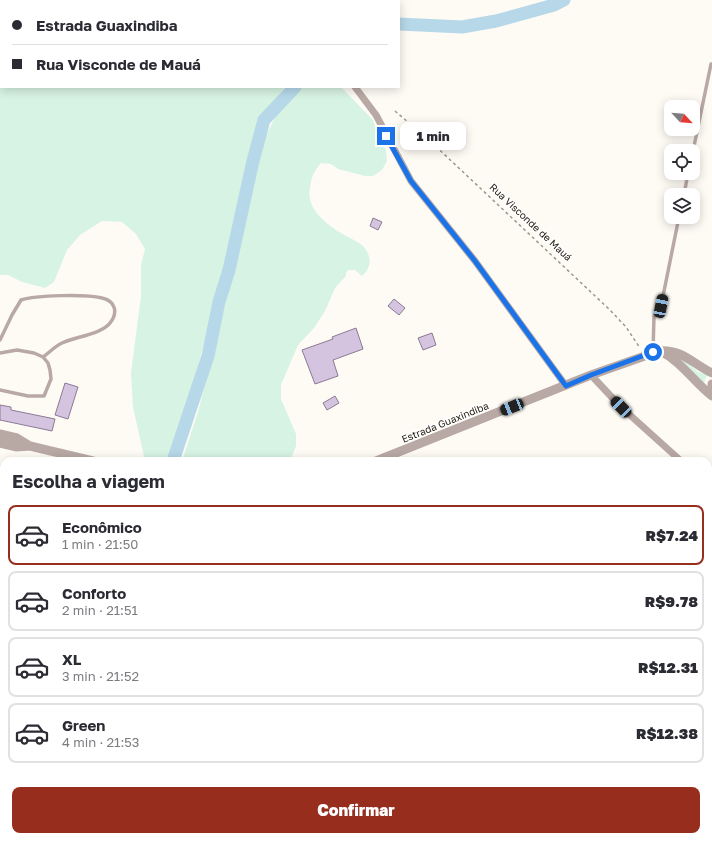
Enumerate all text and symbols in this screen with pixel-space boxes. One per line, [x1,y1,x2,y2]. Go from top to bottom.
text: Estrada Guaxindiba [36,16,178,34]
text: Rua Visconde de Mauá [36,55,201,73]
north arrow [664,100,700,136]
map controls [664,100,700,224]
callout: 1 min [400,122,466,150]
route end [377,127,395,145]
text: 1 min [416,128,450,144]
button: locate [664,144,700,180]
street label: Rua Visconde de Mauá [487,181,575,263]
button: layers [664,188,700,224]
car [653,293,669,319]
route start [644,343,662,361]
car [608,394,634,420]
car [499,397,525,417]
street label: Estrada Guaxindiba [400,399,490,445]
text: Escolha a viagem [12,470,165,492]
icon: car [14,517,50,553]
text: Econômico [62,518,142,536]
text: R$7.24 [645,526,698,544]
text: 1 min · 21:50 [62,536,138,552]
icon: car [14,583,50,619]
text: Conforto [62,584,126,602]
text: R$9.78 [645,592,698,610]
text: 2 min · 21:51 [62,602,138,618]
icon: car [14,649,50,685]
text: XL [62,650,81,668]
text: R$12.31 [638,658,698,676]
text: 3 min · 21:52 [62,668,139,684]
icon: car [14,715,50,751]
text: Green [62,716,105,734]
text: R$12.38 [636,724,698,742]
text: 4 min · 21:53 [62,734,139,750]
button: Confirmar [12,787,700,833]

